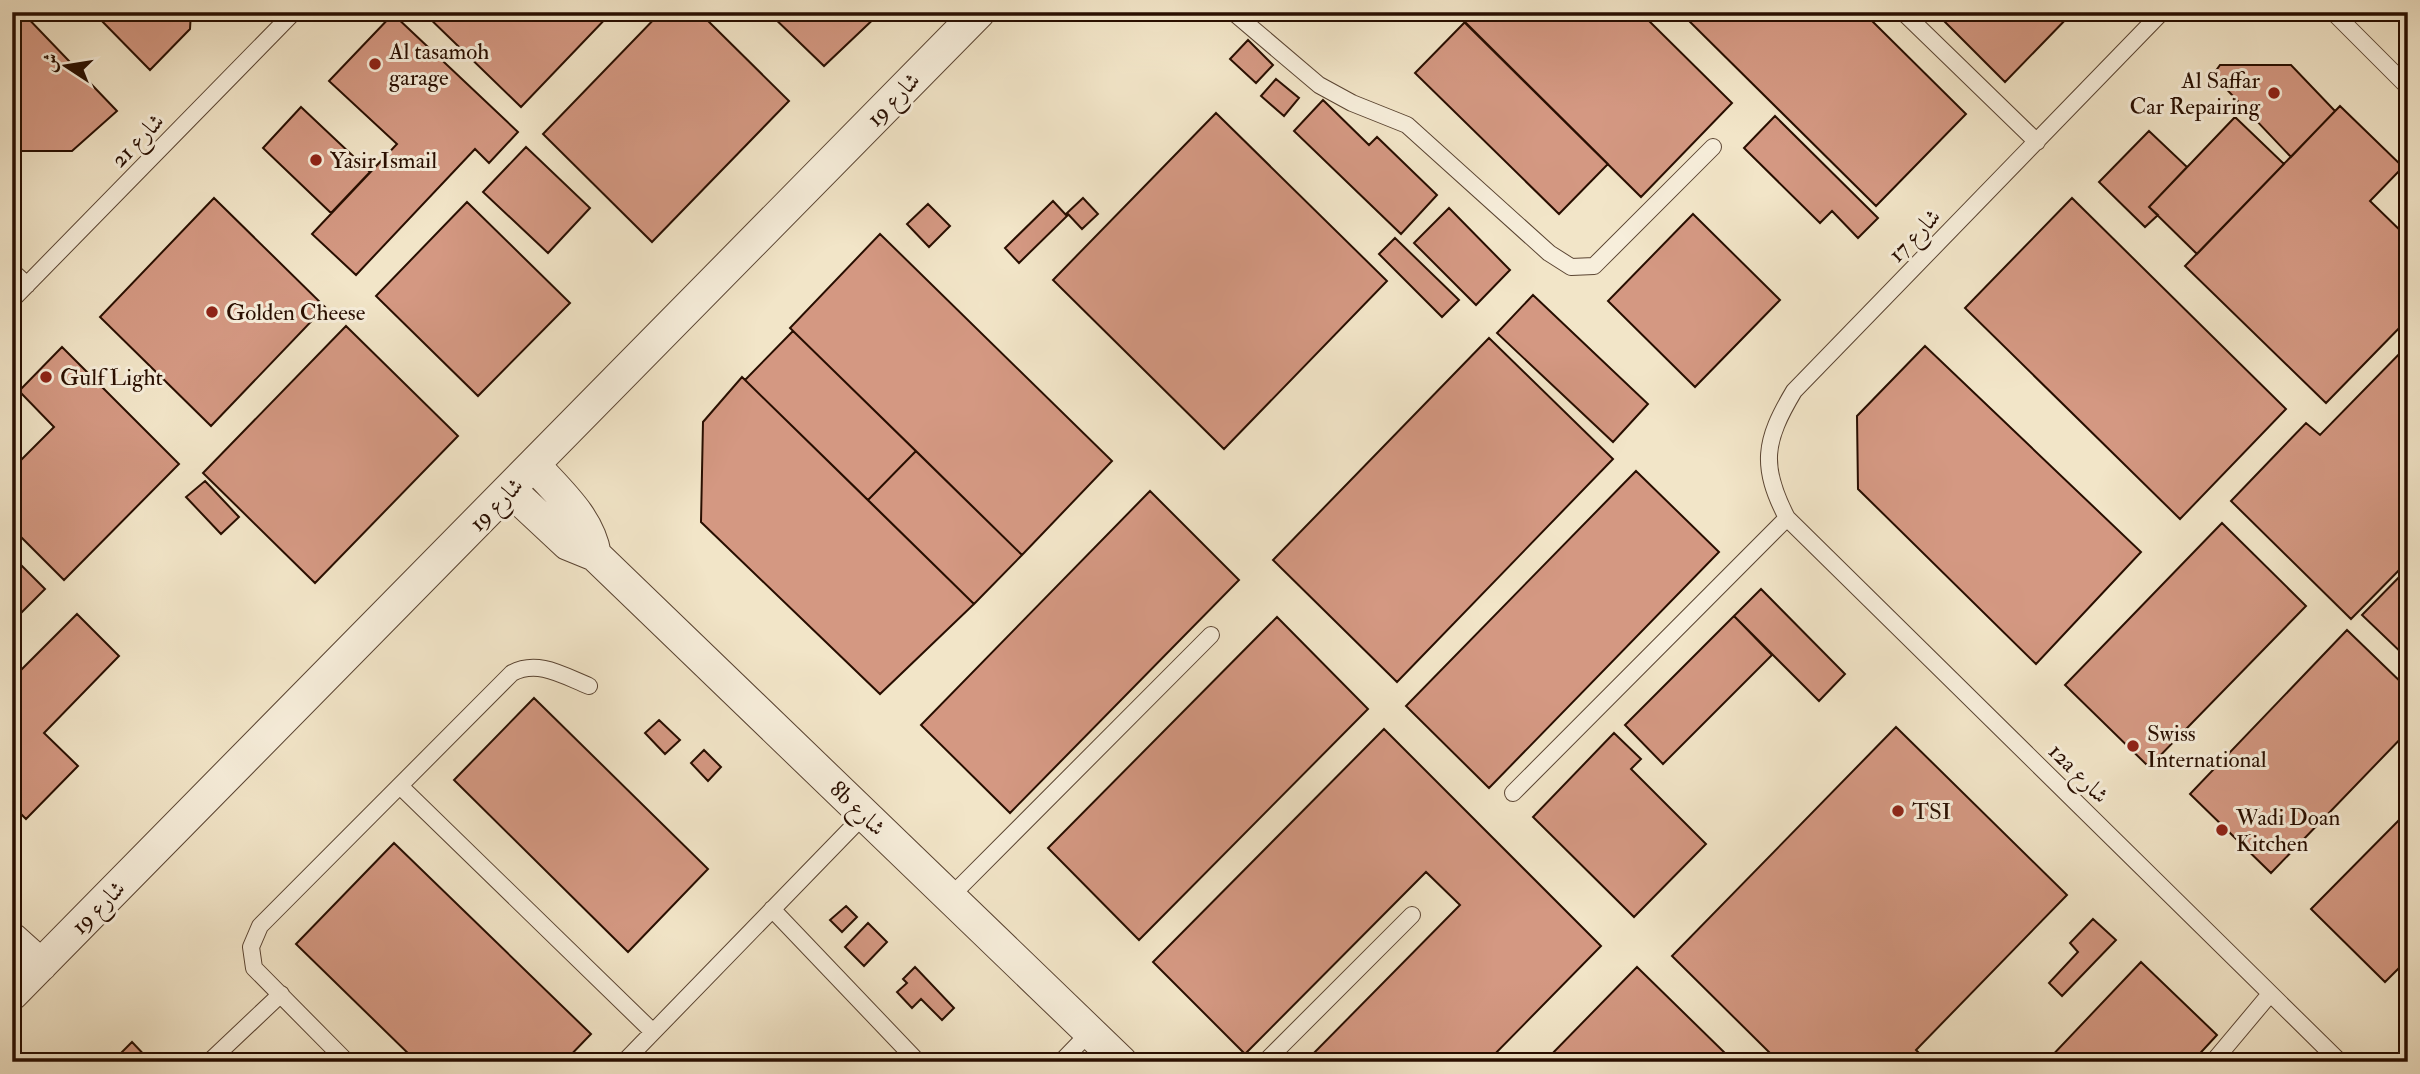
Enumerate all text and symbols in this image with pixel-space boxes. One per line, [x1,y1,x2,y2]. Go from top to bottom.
north arrow [32,32,102,102]
place label: Al tasamoh garage [388,37,489,92]
text: ش [37,51,64,74]
marker: Al tasamoh garage [367,56,383,72]
street label: شارع 19 [860,66,930,136]
place label: Al Saffar Car Repairing [2129,66,2261,122]
marker: Al Saffar Car Repairing [2266,85,2282,101]
street label: شارع 21 [104,107,174,177]
place label: Yasir Ismail [330,146,437,175]
marker: Yasir Ismail [308,152,324,168]
street label: شارع 17 [1882,202,1950,272]
place label: Golden Cheese [226,298,366,327]
marker: Golden Cheese [204,304,220,320]
place label: Gulf Light [60,363,163,392]
marker: Gulf Light [38,369,54,385]
street label: شارع 19 [463,471,533,541]
place label: Swiss International [2147,719,2267,774]
street label: 12a شارع [2039,737,2115,813]
marker: Swiss International [2125,738,2141,754]
street label: 8b شارع [820,775,892,846]
place label: TSI [1912,797,1951,826]
marker: TSI [1890,803,1906,819]
place label: Wadi Doan Kitchen [2235,803,2340,858]
marker: Wadi Doan Kitchen [2214,822,2230,838]
street label: شارع 19 [65,874,135,944]

